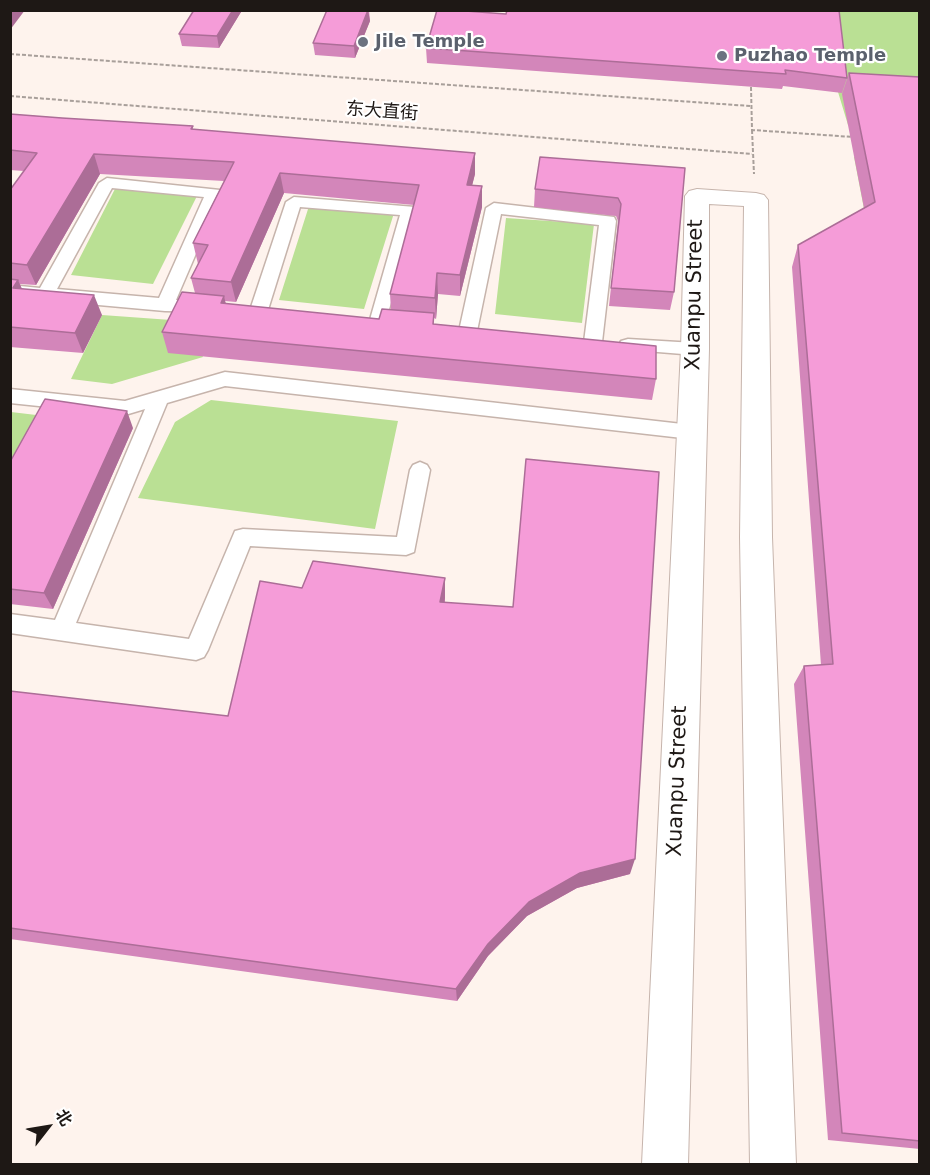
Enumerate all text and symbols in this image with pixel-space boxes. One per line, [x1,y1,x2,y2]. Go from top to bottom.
place label: Jile Temple [375,31,485,53]
marker: Jile Temple [356,35,370,49]
place label: Puzhao Temple [734,45,886,67]
marker: Puzhao Temple [715,49,729,63]
street label: 东大直街 [345,99,419,125]
street label: Xuanpu Street [681,219,709,371]
street label: Xuanpu Street [663,705,693,857]
north arrow [18,1097,78,1157]
text: 北 [52,1106,76,1129]

